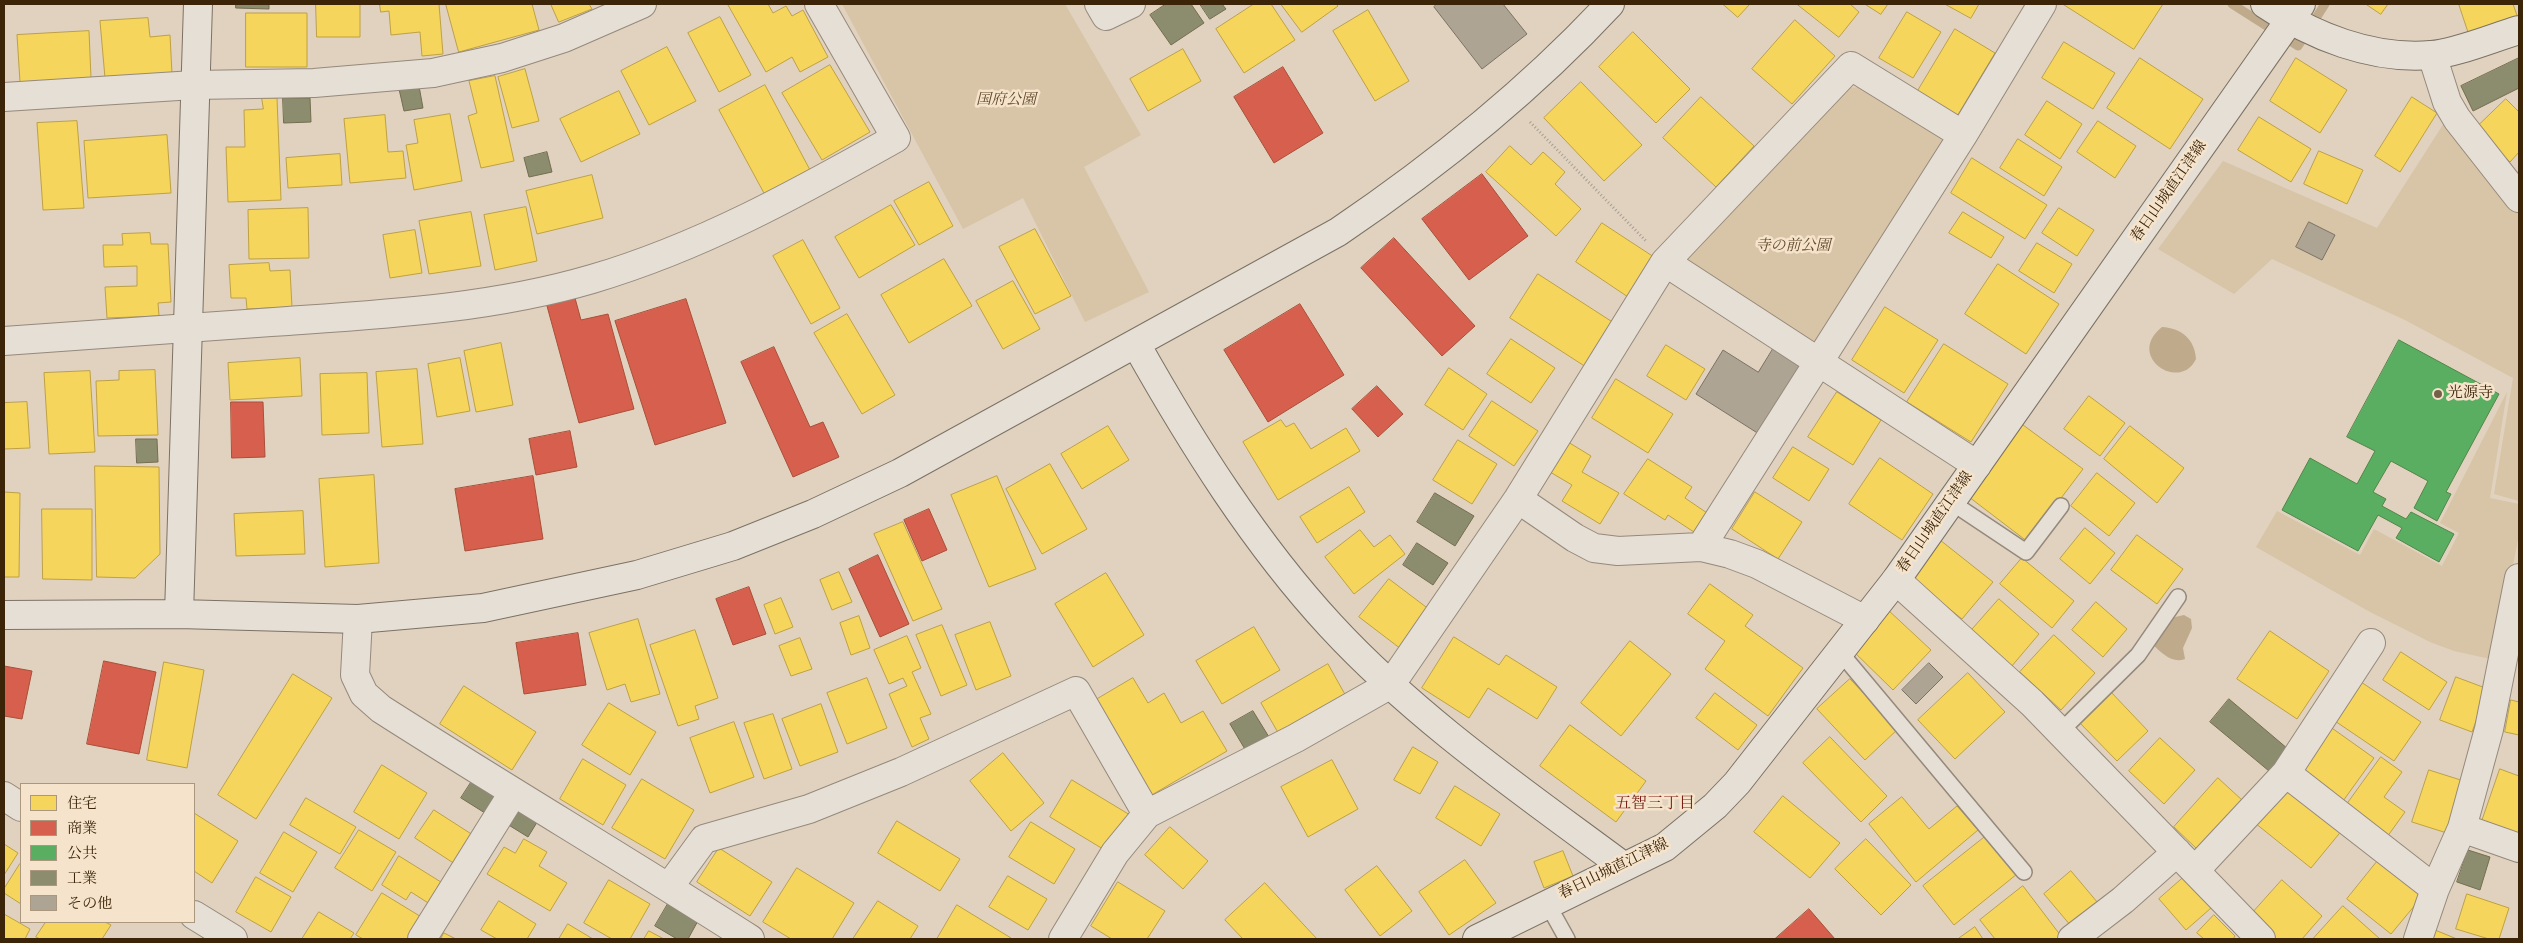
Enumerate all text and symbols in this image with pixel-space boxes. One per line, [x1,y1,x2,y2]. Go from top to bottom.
park label: 国府公園 [976,92,1036,110]
street label: 春日山城直江津線 [2128,138,2212,246]
park label: 寺の前公園 [1756,238,1830,256]
place label: 光源寺 [2448,385,2493,403]
marker: 光源寺 [2432,388,2444,400]
street label: 春日山城直江津線 [1894,469,1978,577]
legend [20,783,195,923]
text: 住宅 [67,794,97,815]
district label: 五智三丁目 [1615,795,1695,815]
text: 商業 [67,819,97,840]
street label: 春日山城直江津線 [1556,836,1672,904]
text: 公共 [67,844,97,865]
text: 工業 [67,869,97,890]
text: その他 [67,894,112,915]

